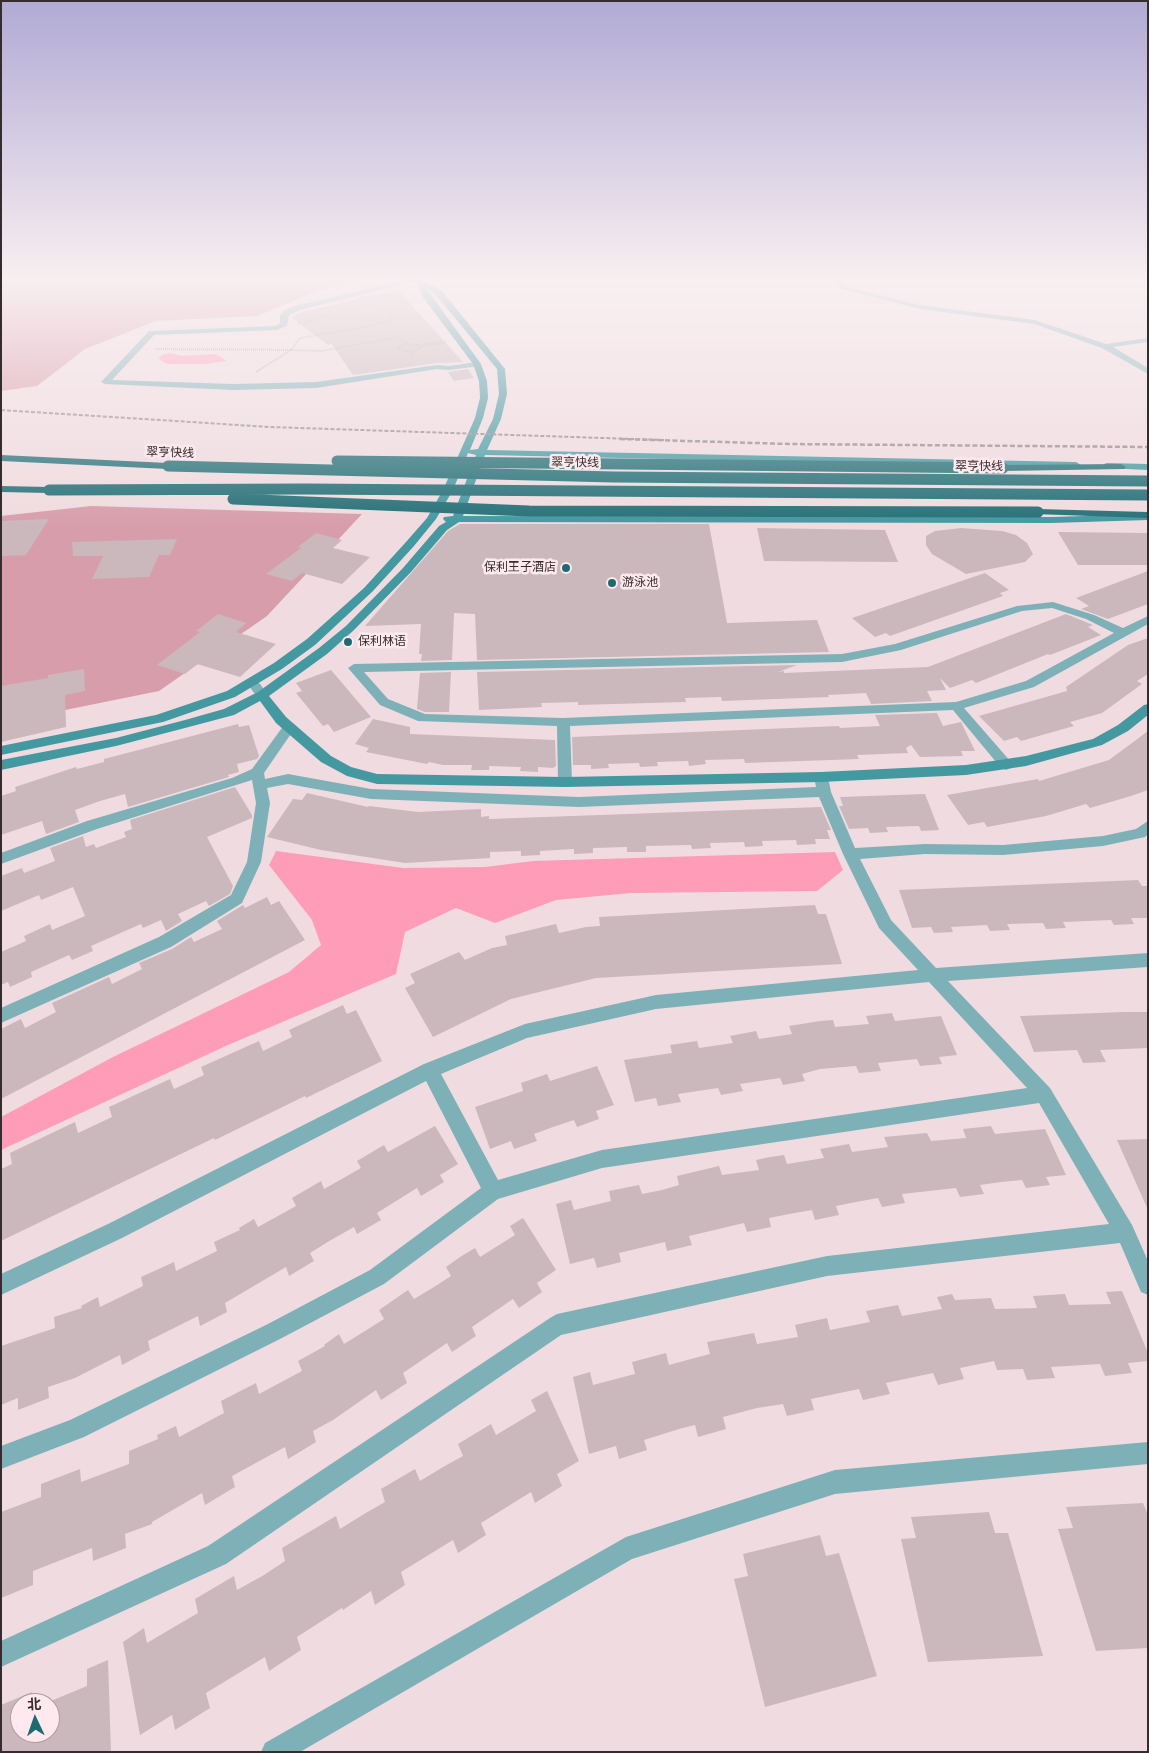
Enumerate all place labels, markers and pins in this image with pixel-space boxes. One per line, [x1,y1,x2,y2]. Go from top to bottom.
place label: 保利王子酒店 [484,561,556,575]
marker: 保利王子酒店 [560,562,572,574]
place label: 游泳池 [622,576,658,590]
marker: 游泳池 [606,577,618,589]
place label: 保利林语 [358,635,406,649]
marker: 保利林语 [342,636,354,648]

